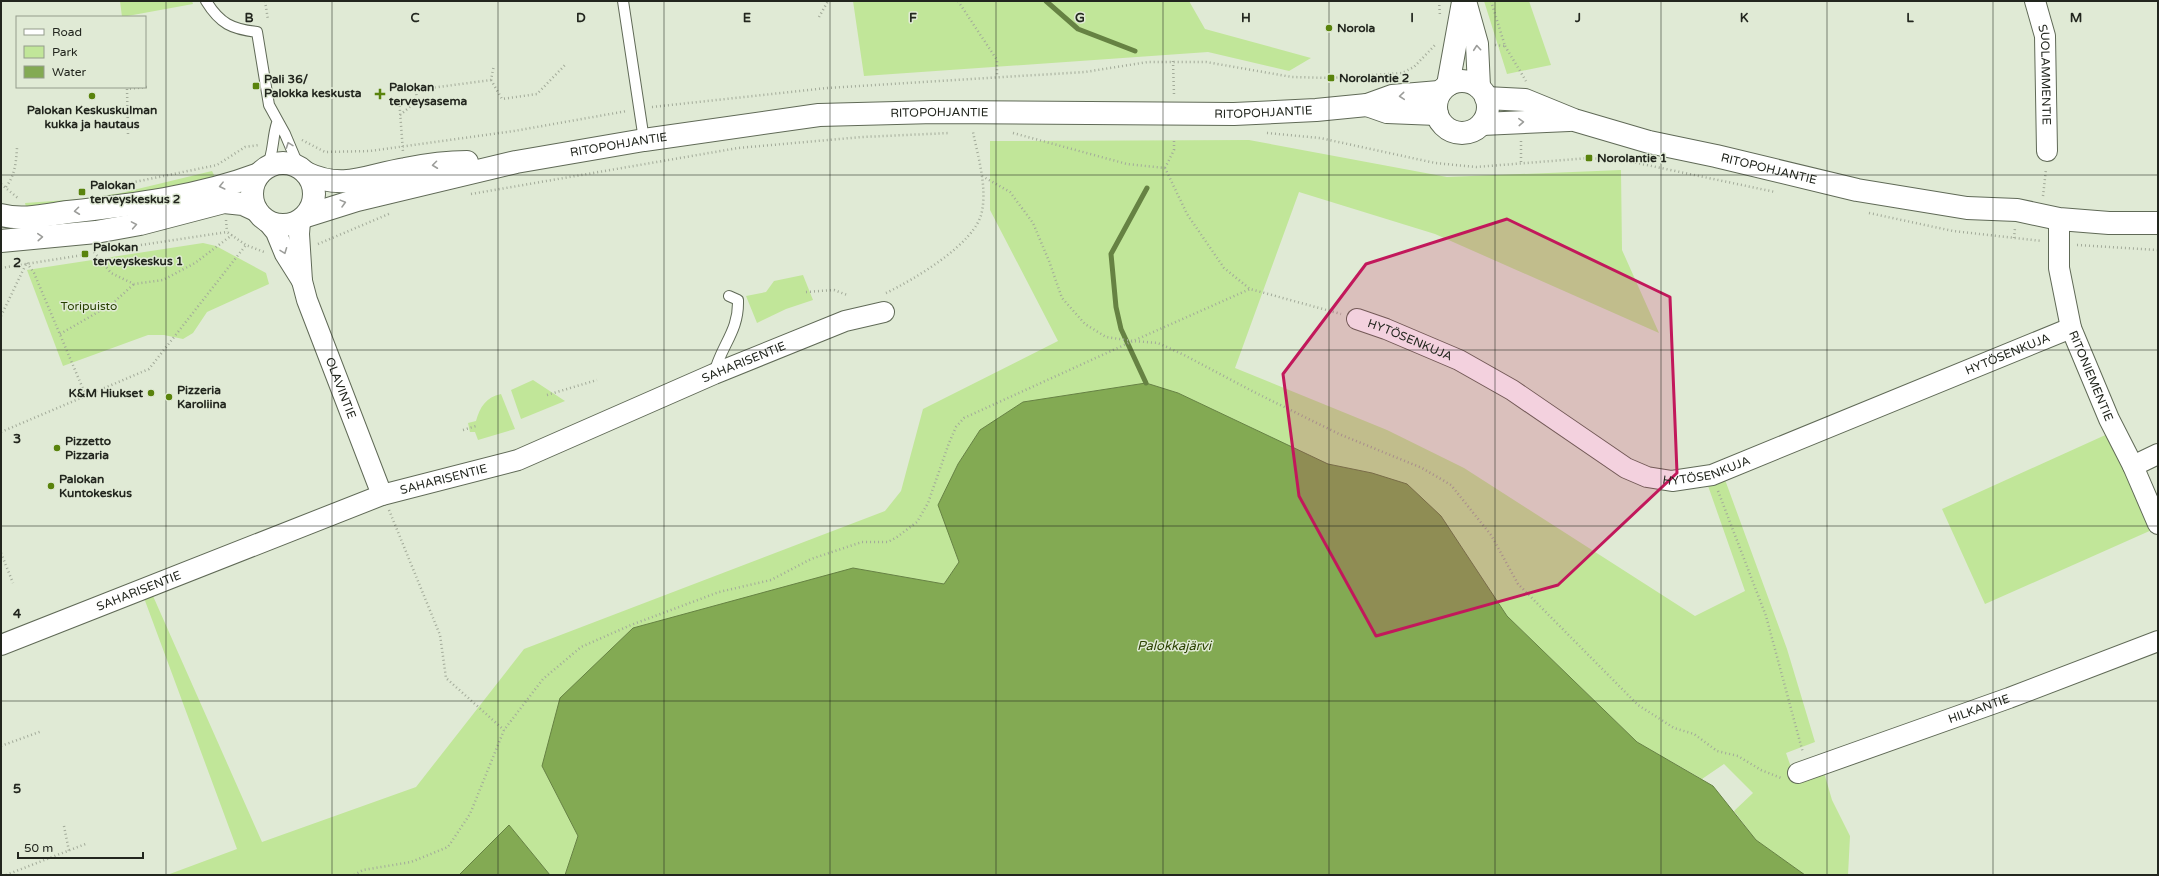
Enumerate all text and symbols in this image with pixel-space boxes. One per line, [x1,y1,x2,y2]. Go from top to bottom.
text: B [244,10,254,26]
text: C [410,10,420,26]
text: D [576,10,586,26]
text: E [743,10,751,26]
text: F [909,10,917,26]
text: G [1075,10,1085,26]
text: H [1241,10,1251,26]
text: I [1410,10,1414,26]
text: J [1574,10,1581,26]
text: K [1740,10,1749,26]
text: L [1906,10,1914,26]
text: M [2070,10,2082,26]
legend [16,16,146,88]
place label: Norola [1337,21,1375,35]
marker: Norola [1324,23,1334,33]
street label: SUOLAMMENTIE [2035,23,2054,125]
text: Road [52,25,82,39]
text: Park [52,45,78,59]
one-way arrow [1473,45,1482,51]
text: Water [52,65,87,79]
place label: Norolantie 2 [1339,71,1409,85]
place label: Pali 36/ Palokka keskusta [264,72,362,100]
marker: Norolantie 2 [1326,73,1336,83]
place label: Palokan terveysasema [388,80,467,109]
marker: Pali 36/ Palokka keskusta [251,81,261,91]
marker: Palokan terveysasema [374,88,386,100]
marker: Palokan Keskuskulman kukka ja hautaus [87,91,97,101]
one-way arrow [1399,91,1405,100]
place label: Palokan Keskuskulman kukka ja hautaus [27,103,157,132]
street label: RITOPOHJANTIE [1214,103,1313,121]
street label: RITOPOHJANTIE [890,105,989,120]
one-way arrow [1518,117,1524,126]
street label: RITOPOHJANTIE [569,130,668,160]
one-way arrow [285,141,293,148]
street label: RITOPOHJANTIE [1720,150,1819,187]
place label: Norolantie 1 [1597,151,1667,165]
marker: Norolantie 1 [1584,153,1594,163]
one-way arrow [432,160,438,169]
place label: Palokan terveyskeskus 2 [89,178,180,207]
one-way arrow [219,181,225,189]
marker: Palokan terveyskeskus 2 [77,187,87,197]
one-way arrow [340,199,347,208]
one-way arrow [74,207,80,216]
one-way arrow [131,221,137,230]
one-way arrow [37,232,43,241]
place label: Palokan terveyskeskus 1 [92,240,183,269]
one-way arrow [280,247,288,254]
marker: Palokan terveyskeskus 1 [80,249,90,259]
text: 2 [13,255,21,271]
park label: Toripuisto [61,299,117,313]
street label: HYTÖSENKUJA [1366,316,1455,363]
street label: RITONIEMENTIE [2066,328,2116,423]
street label: HYTÖSENKUJA [1963,330,2052,378]
street label: SAHARISENTIE [700,339,788,385]
street label: OLAVINTIE [323,355,359,421]
place label: Pizzeria Karoliina [177,383,227,411]
place label: K&M Hiukset [69,386,143,400]
marker: K&M Hiukset [146,388,156,398]
marker: Pizzeria Karoliina [164,392,174,402]
text: 3 [13,431,21,447]
place label: Pizzetto Pizzaria [65,434,111,462]
marker: Pizzetto Pizzaria [52,443,62,453]
street label: HYTÖSENKUJA [1662,453,1752,488]
street label: SAHARISENTIE [398,461,489,497]
place label: Palokan Kuntokeskus [59,472,132,500]
marker: Palokan Kuntokeskus [46,481,56,491]
street label: SAHARISENTIE [95,568,183,614]
text: 4 [13,606,22,622]
water label: Palokkajärvi [1137,638,1213,654]
street label: HILKANTIE [1946,691,2012,726]
text: 5 [13,781,21,797]
scale bar [18,834,143,860]
text: 50 m [24,841,53,855]

